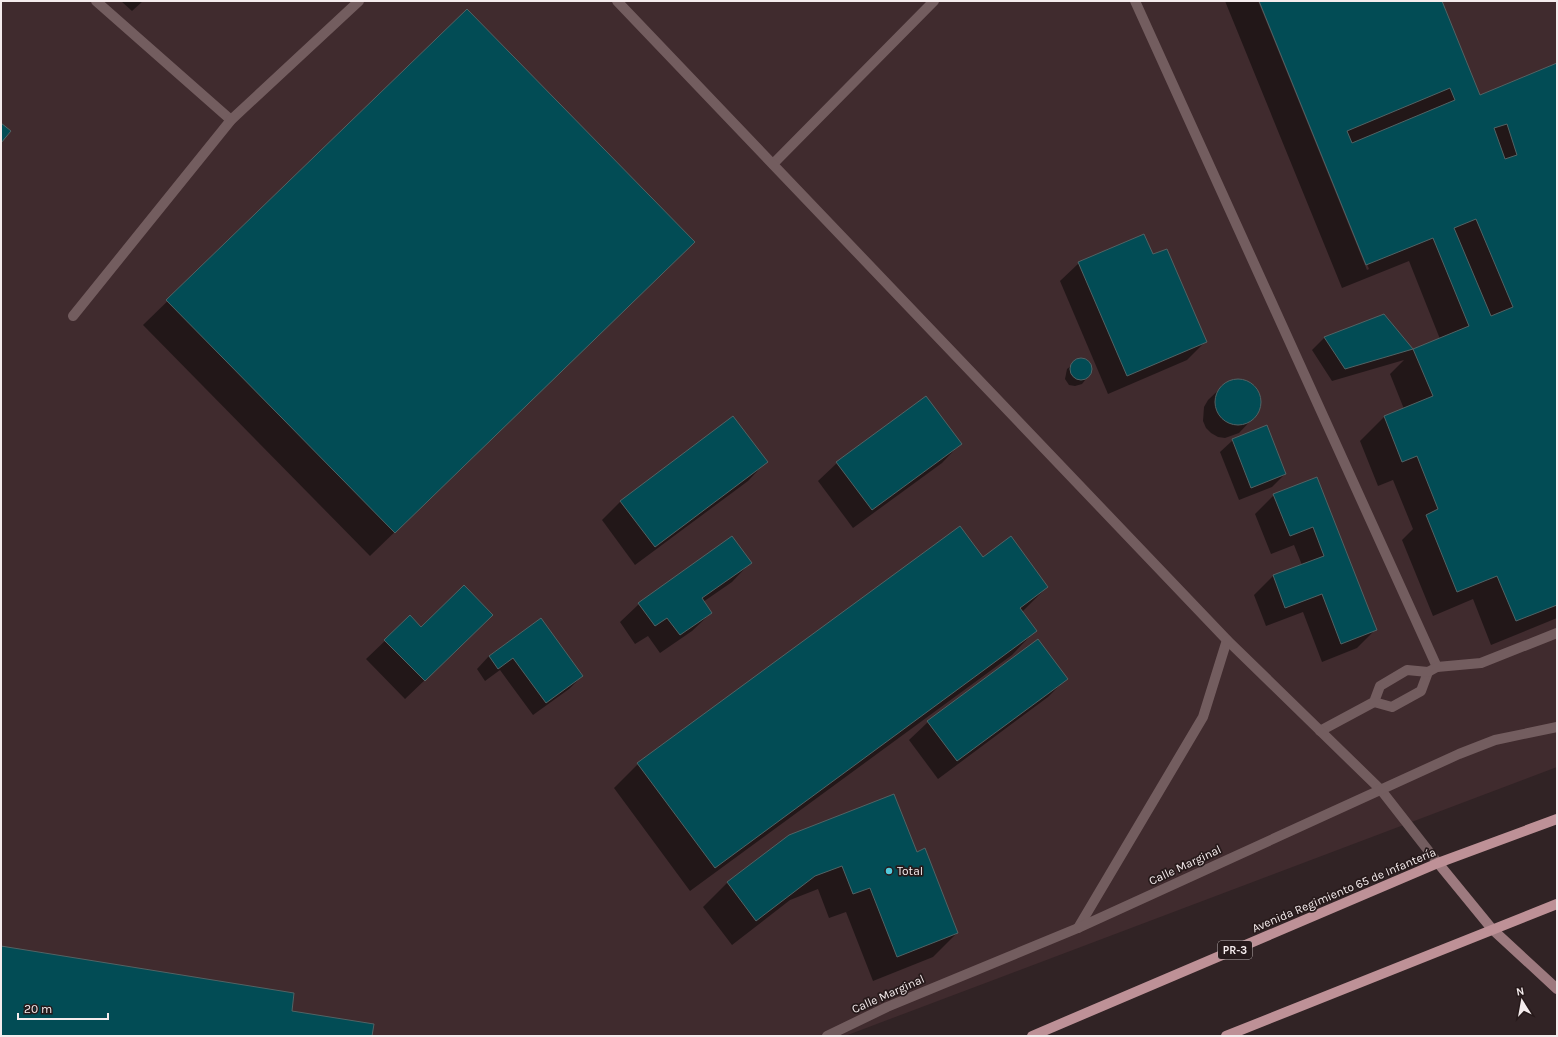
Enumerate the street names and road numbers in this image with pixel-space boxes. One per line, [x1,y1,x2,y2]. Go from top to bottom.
street label: Calle Marginal [1147,842,1223,888]
street label: Avenida Regimiento 65 de Infantería [1250,845,1438,935]
road number: PR-3 [1218,941,1252,959]
street label: Calle Marginal [849,972,927,1016]

